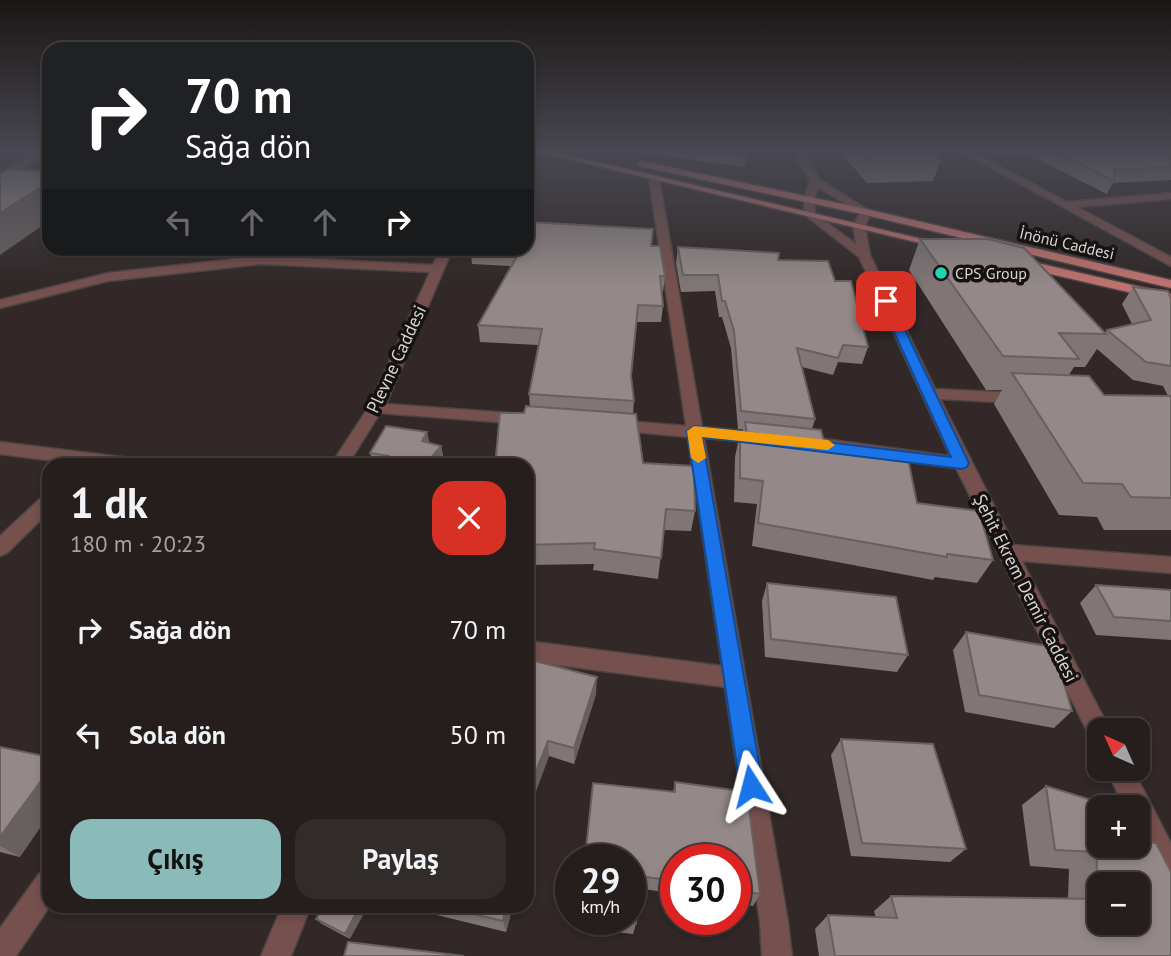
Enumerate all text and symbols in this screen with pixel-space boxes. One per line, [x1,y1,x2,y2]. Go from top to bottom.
text: 70 m [185,63,292,127]
icon: right [70,70,161,161]
text: Sağa dön [185,125,311,167]
icon: left [160,203,198,241]
icon: ahead [233,203,271,241]
icon: ahead [306,203,344,241]
icon: right [379,203,417,241]
street label: İnönü Caddesi [1018,222,1116,264]
place label: CPS Group [955,263,1027,283]
marker: CPS Group [933,265,949,281]
pin [856,271,916,331]
icon: arrive [867,282,905,320]
street label: Plevne Caddesi [361,301,431,417]
text: 1 dk [70,475,148,530]
button: close [432,481,506,555]
street label: Şehit Ekrem Demir Caddesi [968,490,1084,686]
text: 180 m · 20:23 [70,529,206,558]
icon: right [70,611,108,649]
text: Sağa dön [129,613,231,646]
text: 70 m [450,613,506,646]
icon: left [70,716,108,754]
text: Sola dön [129,718,226,751]
text: 50 m [450,718,506,751]
north arrow [1087,718,1150,780]
map controls [1087,718,1150,935]
position arrow [714,749,788,823]
button: + [1087,795,1150,858]
button: Çıkış [70,819,281,899]
button: Paylaş [295,819,506,899]
speed limit sign: 30 [660,844,751,935]
text: 29 [581,857,620,903]
button: − [1087,872,1150,935]
text: km/h [581,895,620,918]

